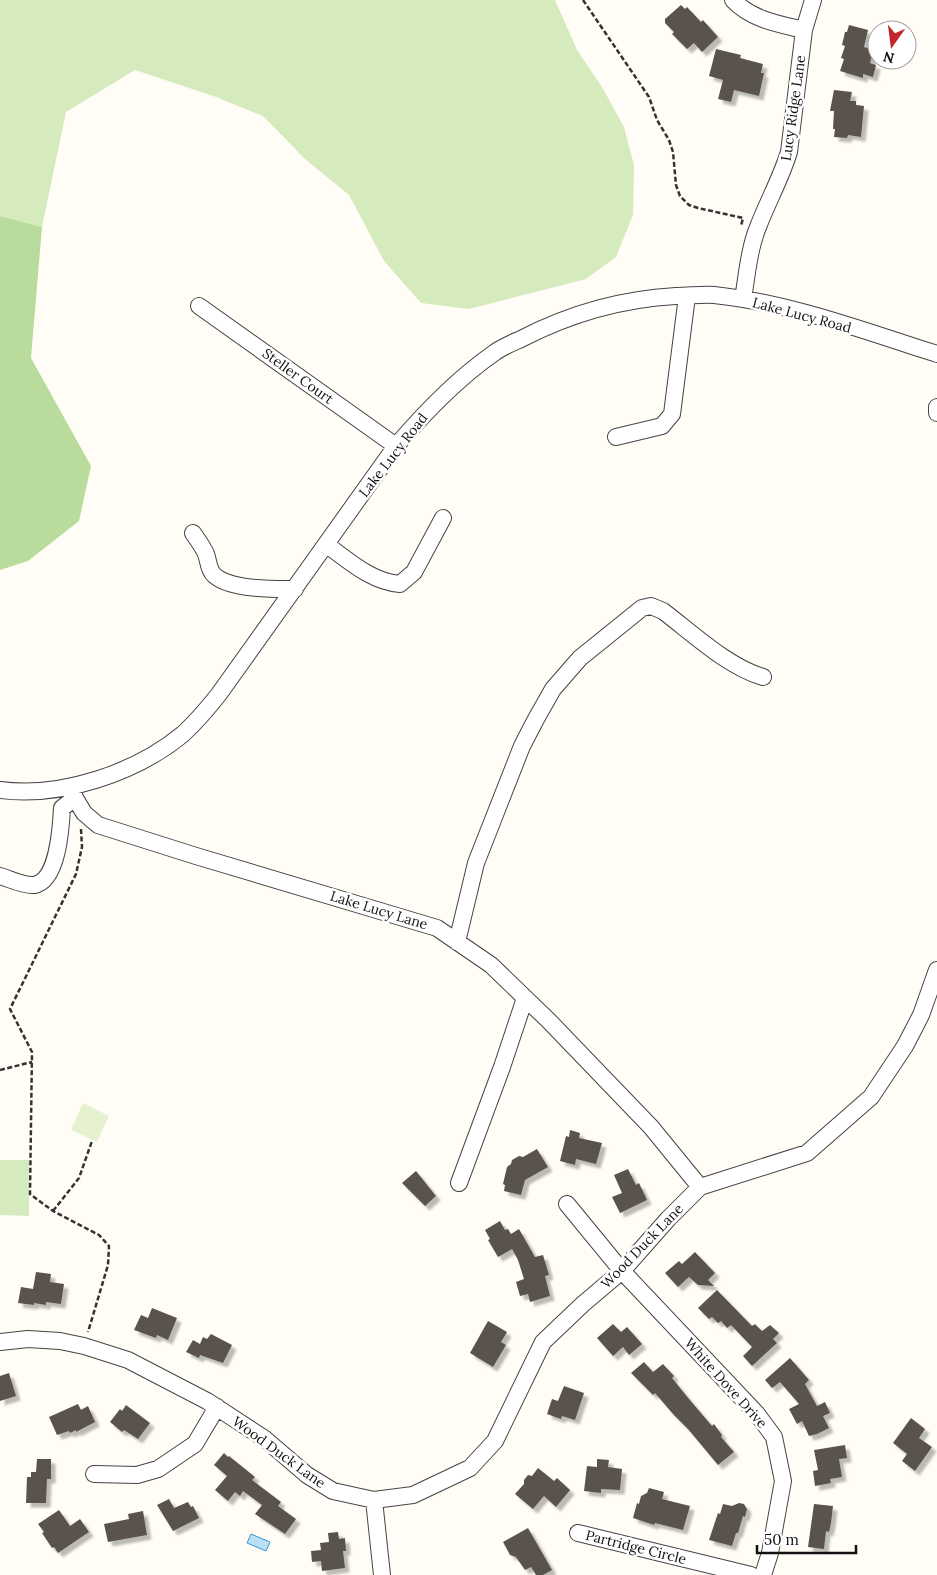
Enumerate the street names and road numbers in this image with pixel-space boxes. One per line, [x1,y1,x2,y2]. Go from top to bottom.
street label: Lucy Ridge Lane [777,54,809,162]
street label: Lake Lucy Road [751,293,853,337]
street label: Steller Court [259,344,338,408]
street label: Lake Lucy Road [355,409,431,501]
street label: Lake Lucy Lane [328,887,430,933]
street label: Wood Duck Lane [597,1200,687,1292]
street label: White Dove Drive [681,1334,772,1432]
street label: Wood Duck Lane [229,1412,330,1492]
street label: Partridge Circle [584,1526,689,1568]

